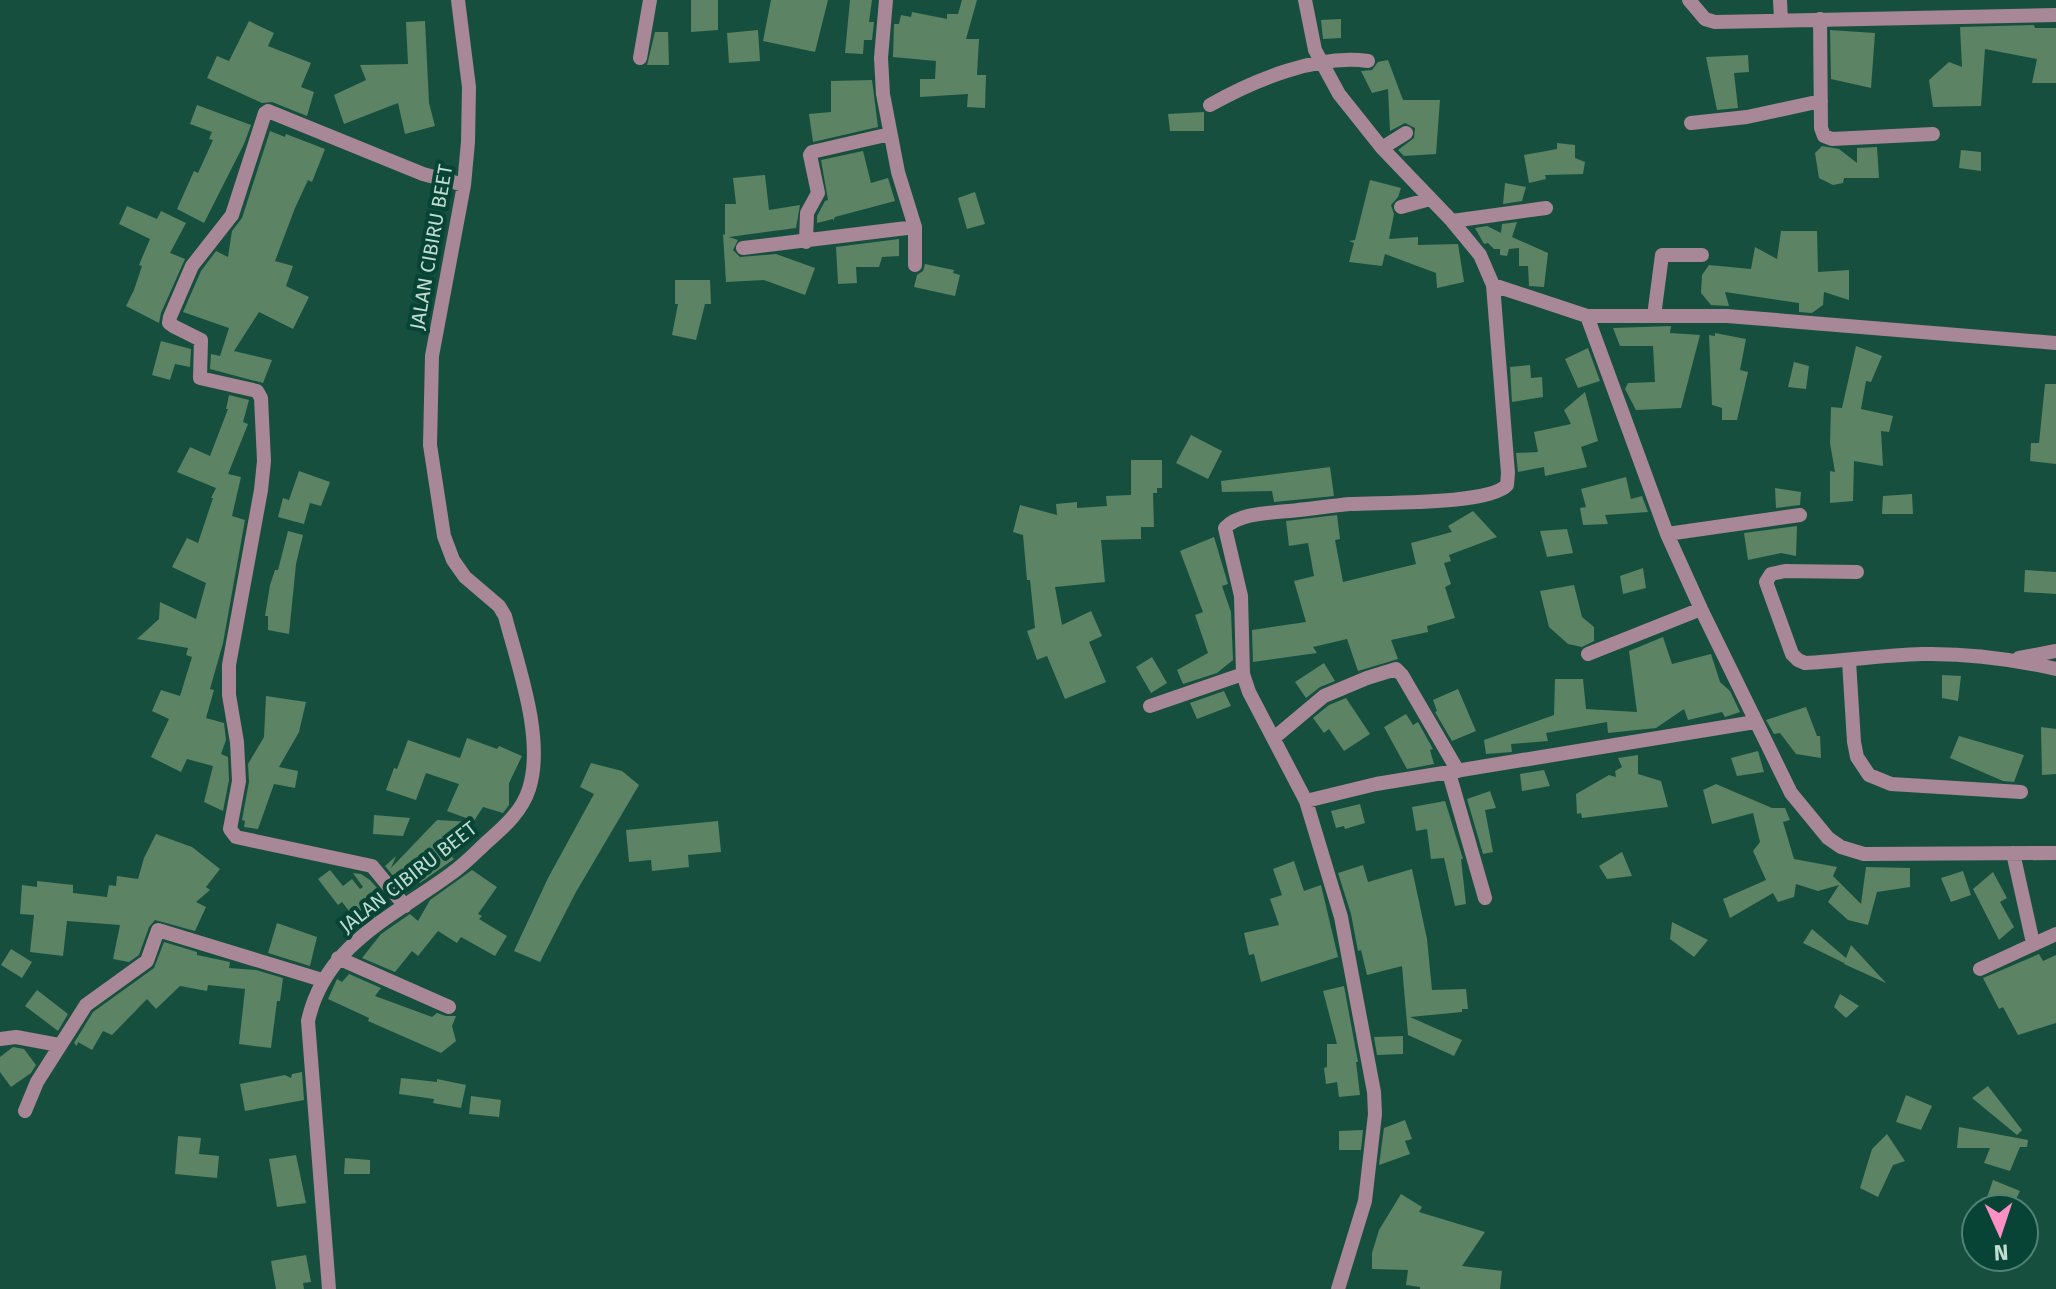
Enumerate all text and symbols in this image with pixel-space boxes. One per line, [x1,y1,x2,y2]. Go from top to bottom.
street label: JALAN CIBIRU BEET [405,162,457,332]
street label: JALAN CIBIRU BEET [335,816,482,938]
north arrow [1960,1193,2040,1273]
text: N [1993,1239,2009,1266]

